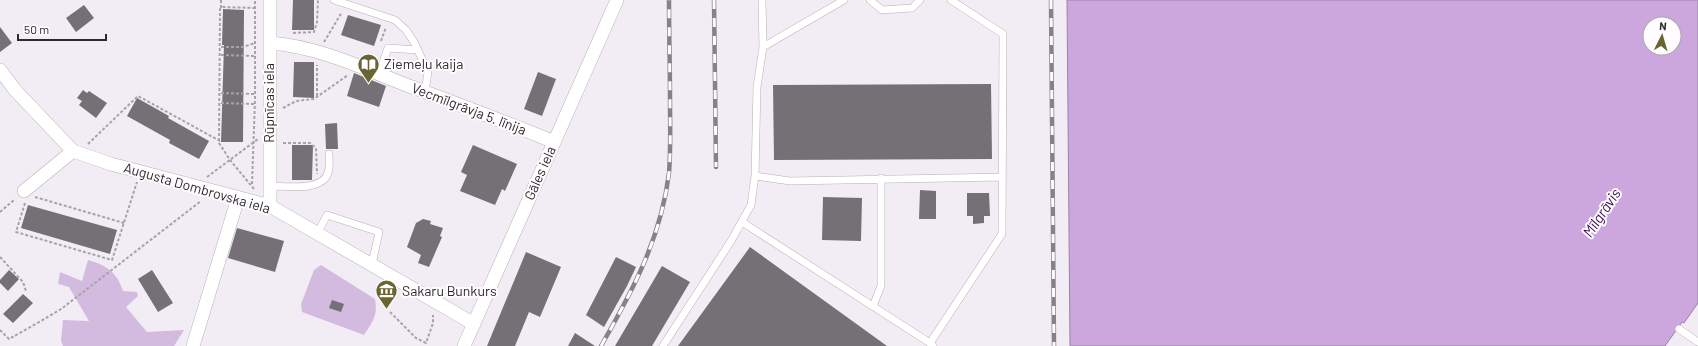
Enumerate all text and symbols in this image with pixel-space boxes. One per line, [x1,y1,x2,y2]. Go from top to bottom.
scale bar [18,16,106,42]
north arrow [1642,16,1682,56]
text: N [1659,19,1667,32]
text: 50 m [24,22,49,36]
library icon: Ziemeļu kaija [355,51,381,84]
place label: Ziemeļu kaija [384,55,463,72]
street label: Rūpnīcas iela [260,63,277,143]
street label: Vecmīlgrāvja 5. līnija [409,79,529,138]
street label: Gāles iela [520,143,559,202]
street label: Augusta Dombrovska iela [122,158,272,217]
water label: Mīlgrāvis [1578,185,1624,240]
museum icon: Sakaru Bunkurs [374,278,400,311]
place label: Sakaru Bunkurs [402,282,497,299]

